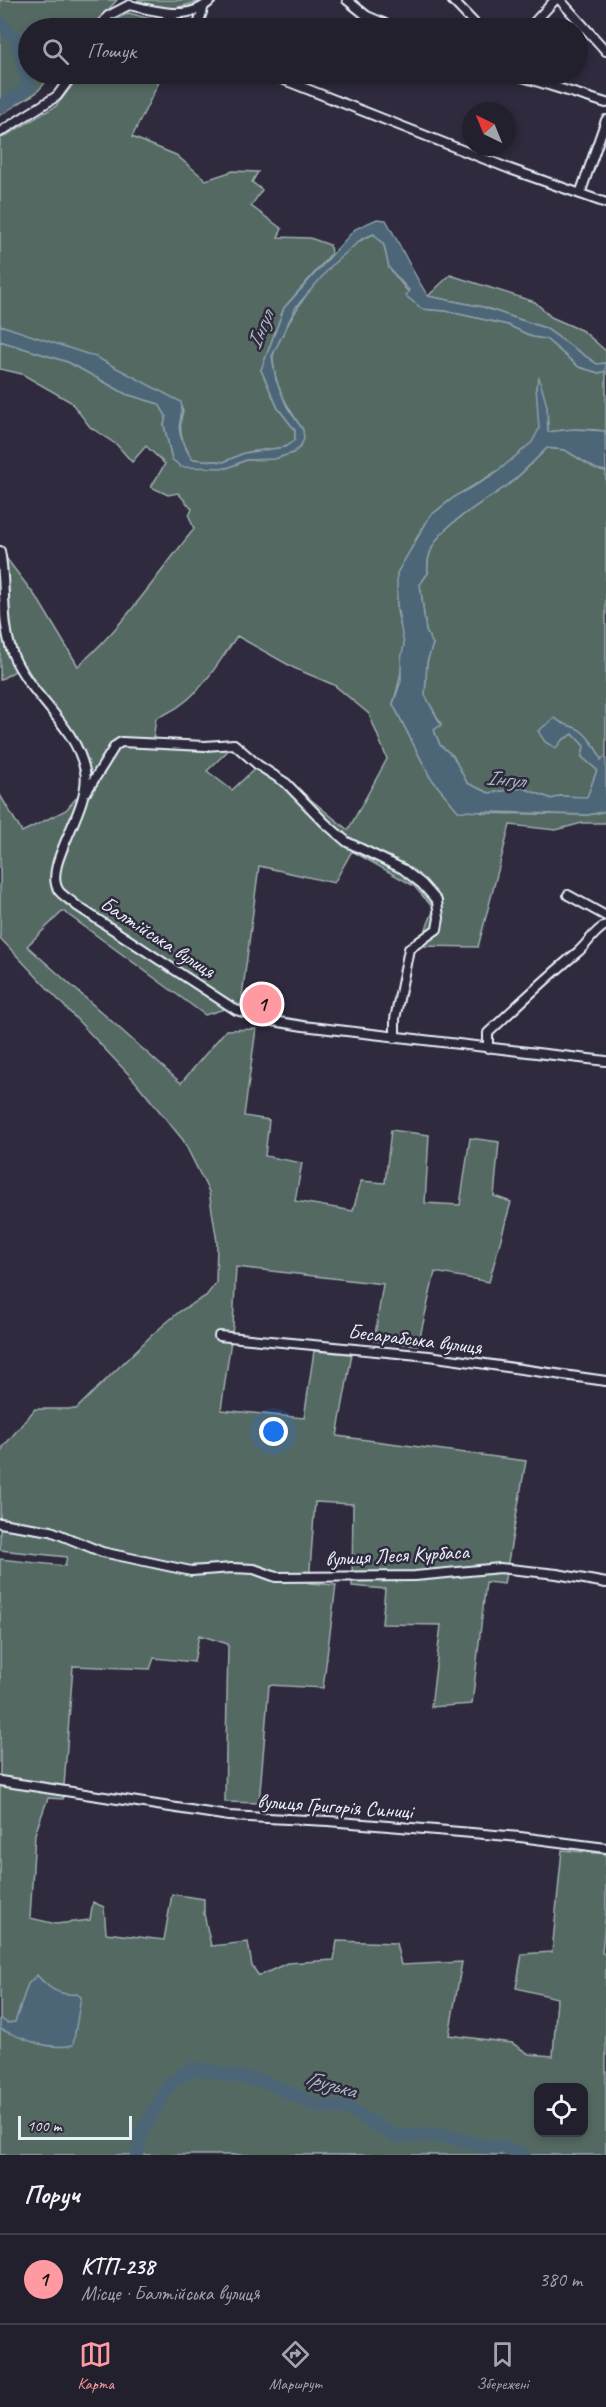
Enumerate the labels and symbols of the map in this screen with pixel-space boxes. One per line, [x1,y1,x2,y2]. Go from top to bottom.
north arrow [462,102,516,156]
water label: Інгул [240,303,282,353]
water label: Інгул [484,763,529,795]
street label: Балтійська вулиця [96,890,221,985]
pin: 1 [242,982,282,1026]
street label: Бесарабська вулиця [347,1318,485,1360]
your location [259,1417,288,1446]
street label: вулиця Леся Курбаса [325,1538,471,1572]
street label: вулиця Григорія Синиці [256,1788,417,1825]
water label: Грузька [302,2063,362,2106]
scale bar [18,2113,132,2140]

